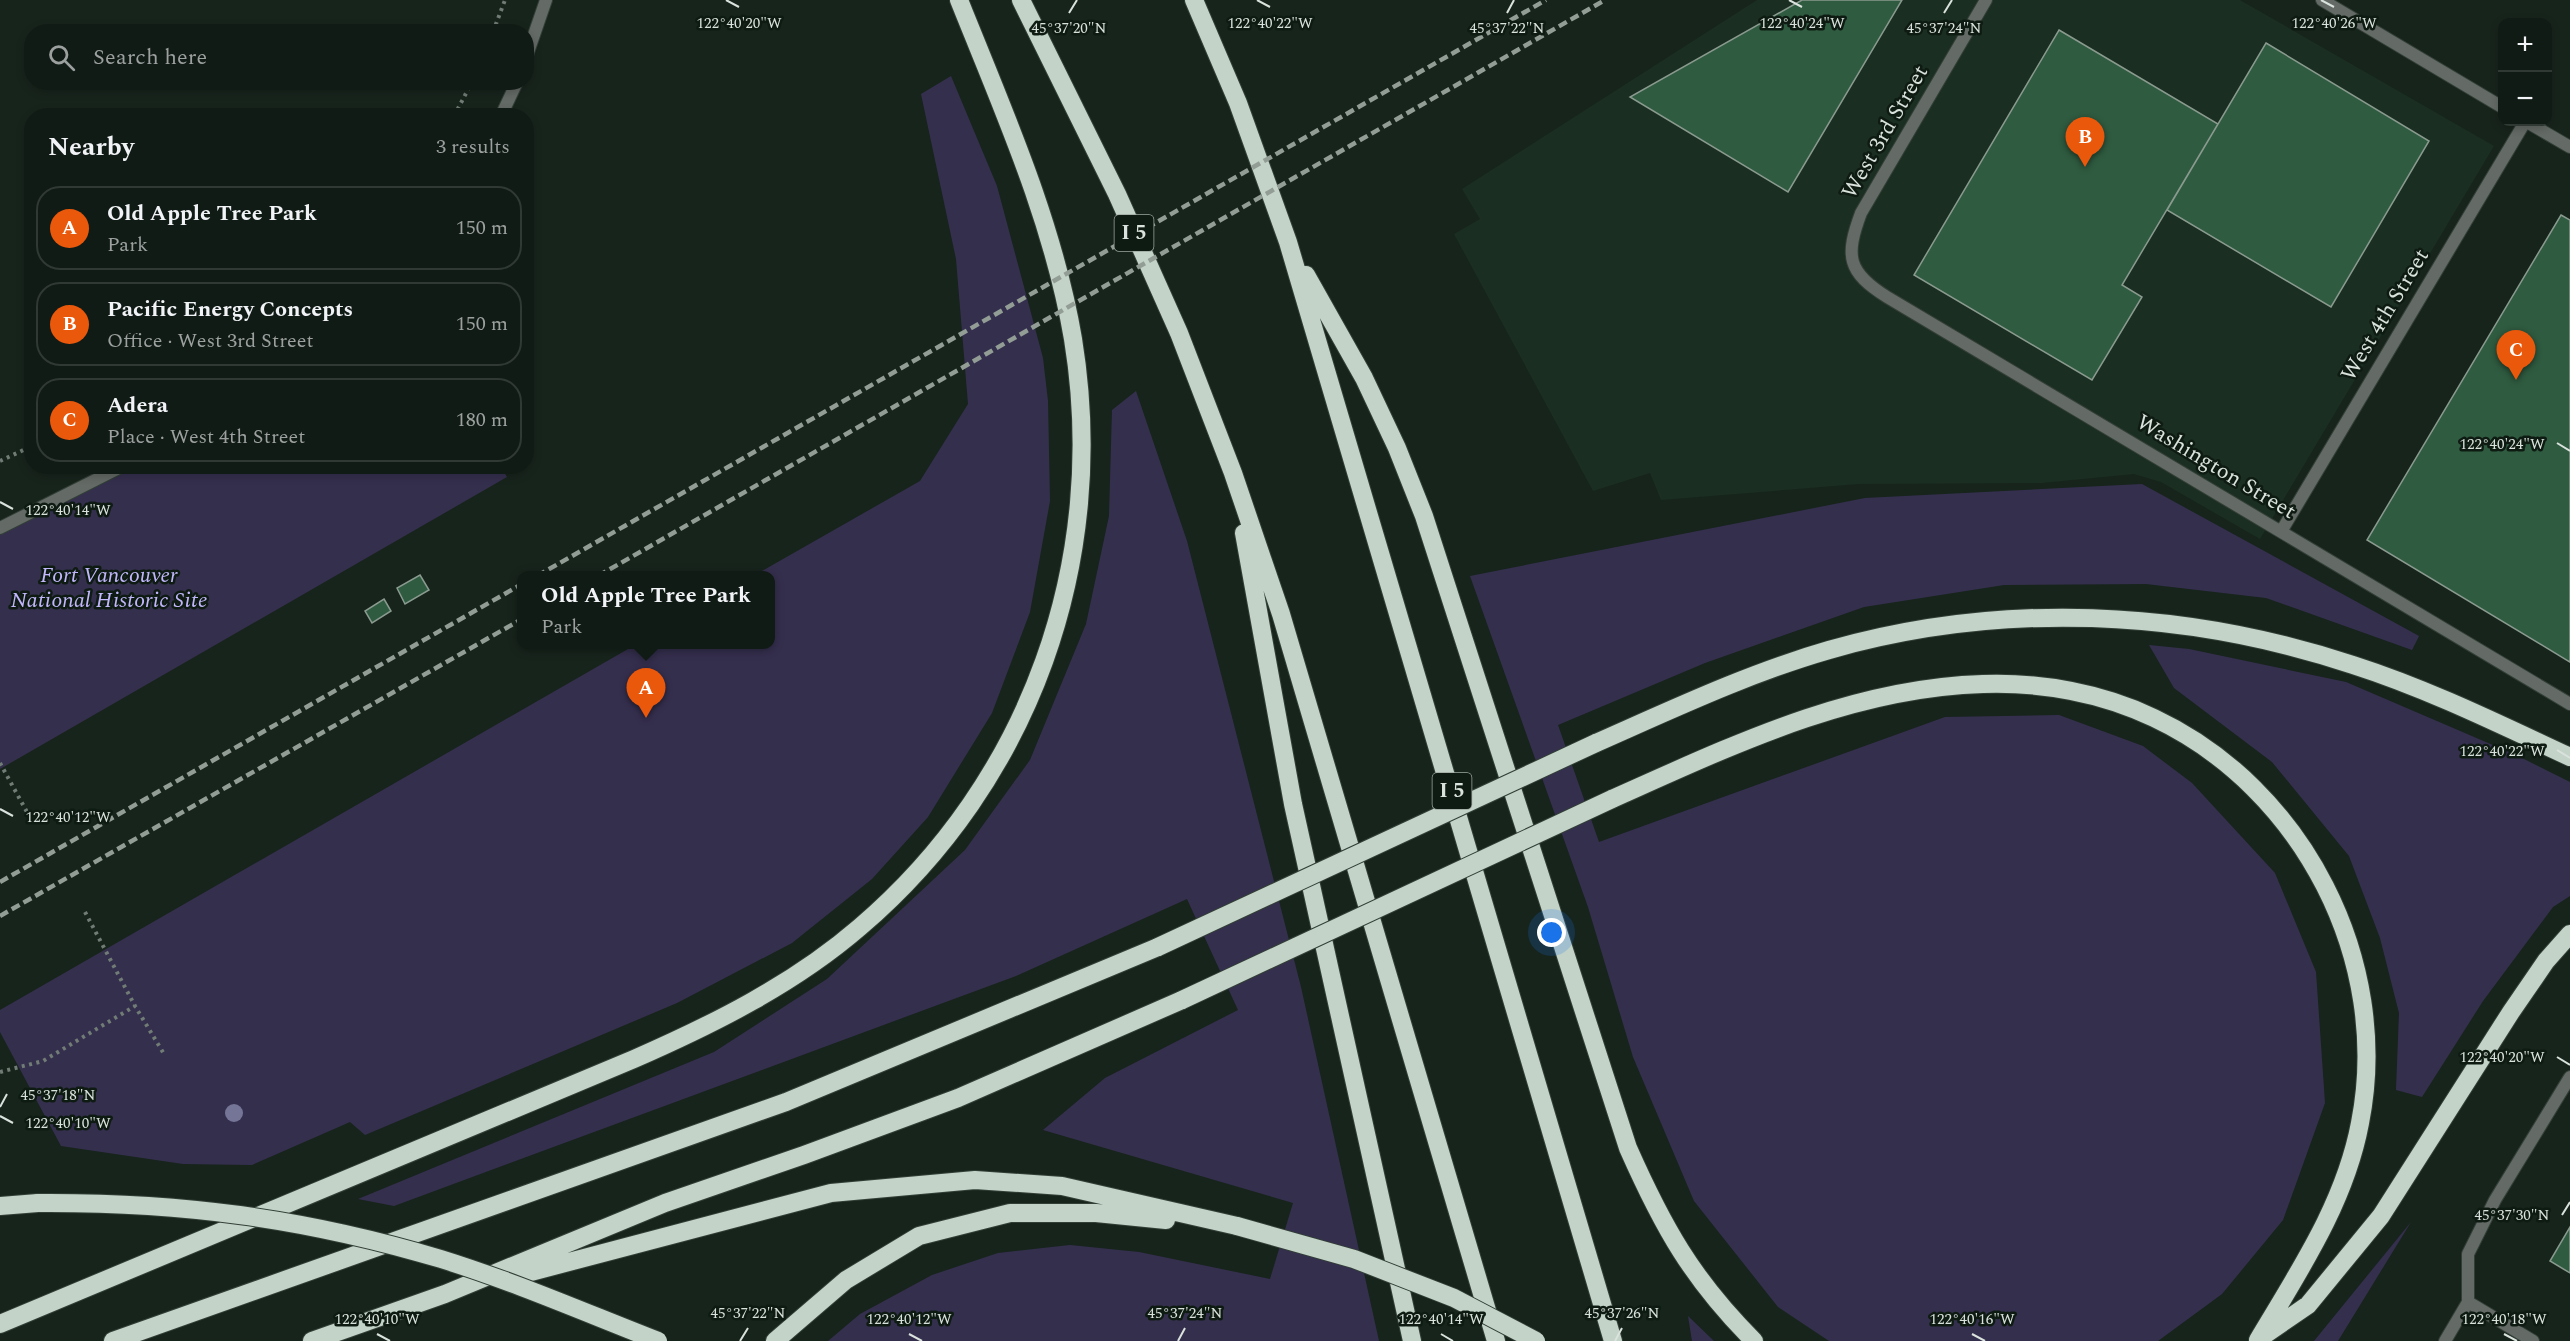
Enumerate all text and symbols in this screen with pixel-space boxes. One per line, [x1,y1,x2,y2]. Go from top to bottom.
text: 122°40'20"W [696,12,782,35]
text: 122°40'22"W [1227,12,1313,35]
text: 122°40'24"W [1759,12,1845,35]
text: 122°40'26"W [2291,12,2377,35]
text: 45°37'20"N [1032,17,1107,40]
text: 45°37'22"N [1470,17,1545,40]
text: 45°37'24"N [1907,17,1982,40]
map controls [2498,18,2552,126]
button: + [2498,18,2552,72]
search box [24,24,534,90]
icon: search [45,41,78,74]
text: Search here [93,41,207,74]
street label: West 3rd Street [1833,59,1937,205]
button: − [2498,72,2552,126]
pin: B [2066,118,2104,167]
text: Nearby [48,127,134,167]
text: 3 results [436,132,510,162]
text: Old Apple Tree Park [107,197,317,230]
text: A [62,213,77,243]
text: 150 m [456,213,508,243]
road number: I 5 [1114,215,1154,251]
text: Park [107,230,148,260]
street label: West 4th Street [2332,242,2438,387]
text: Pacific Energy Concepts [107,293,353,326]
text: B [62,309,77,339]
text: 150 m [456,309,508,339]
text: Office · West 3rd Street [107,326,314,356]
pin: C [2496,330,2536,380]
text: Adera [107,389,168,422]
text: C [62,405,77,435]
text: 180 m [456,405,508,435]
street label: Washington Street [2130,406,2302,528]
text: Place · West 4th Street [107,422,305,452]
text: 122°40'24"W [2459,433,2545,456]
text: 122°40'14"W [25,499,111,522]
park label: Fort Vancouver National Historic Site [11,559,207,617]
popup [517,571,775,649]
text: Old Apple Tree Park [541,579,751,612]
text: Park [541,612,582,642]
pin: A [626,668,666,718]
text: 122°40'22"W [2459,740,2545,763]
road number: I 5 [1432,773,1472,809]
text: 122°40'12"W [25,806,111,829]
your location [1537,918,1566,947]
text: 122°40'20"W [2459,1046,2545,1069]
text: 45°37'18"N [21,1084,96,1107]
text: 122°40'10"W [25,1112,111,1135]
text: 45°37'30"N [2475,1204,2550,1227]
text: 45°37'22"N [711,1302,786,1325]
text: 45°37'24"N [1148,1302,1223,1325]
text: 45°37'26"N [1585,1302,1660,1325]
text: 122°40'10"W [334,1308,420,1331]
text: 122°40'12"W [866,1308,952,1331]
text: 122°40'14"W [1398,1308,1484,1331]
text: 122°40'16"W [1929,1308,2015,1331]
text: 122°40'18"W [2461,1308,2547,1331]

